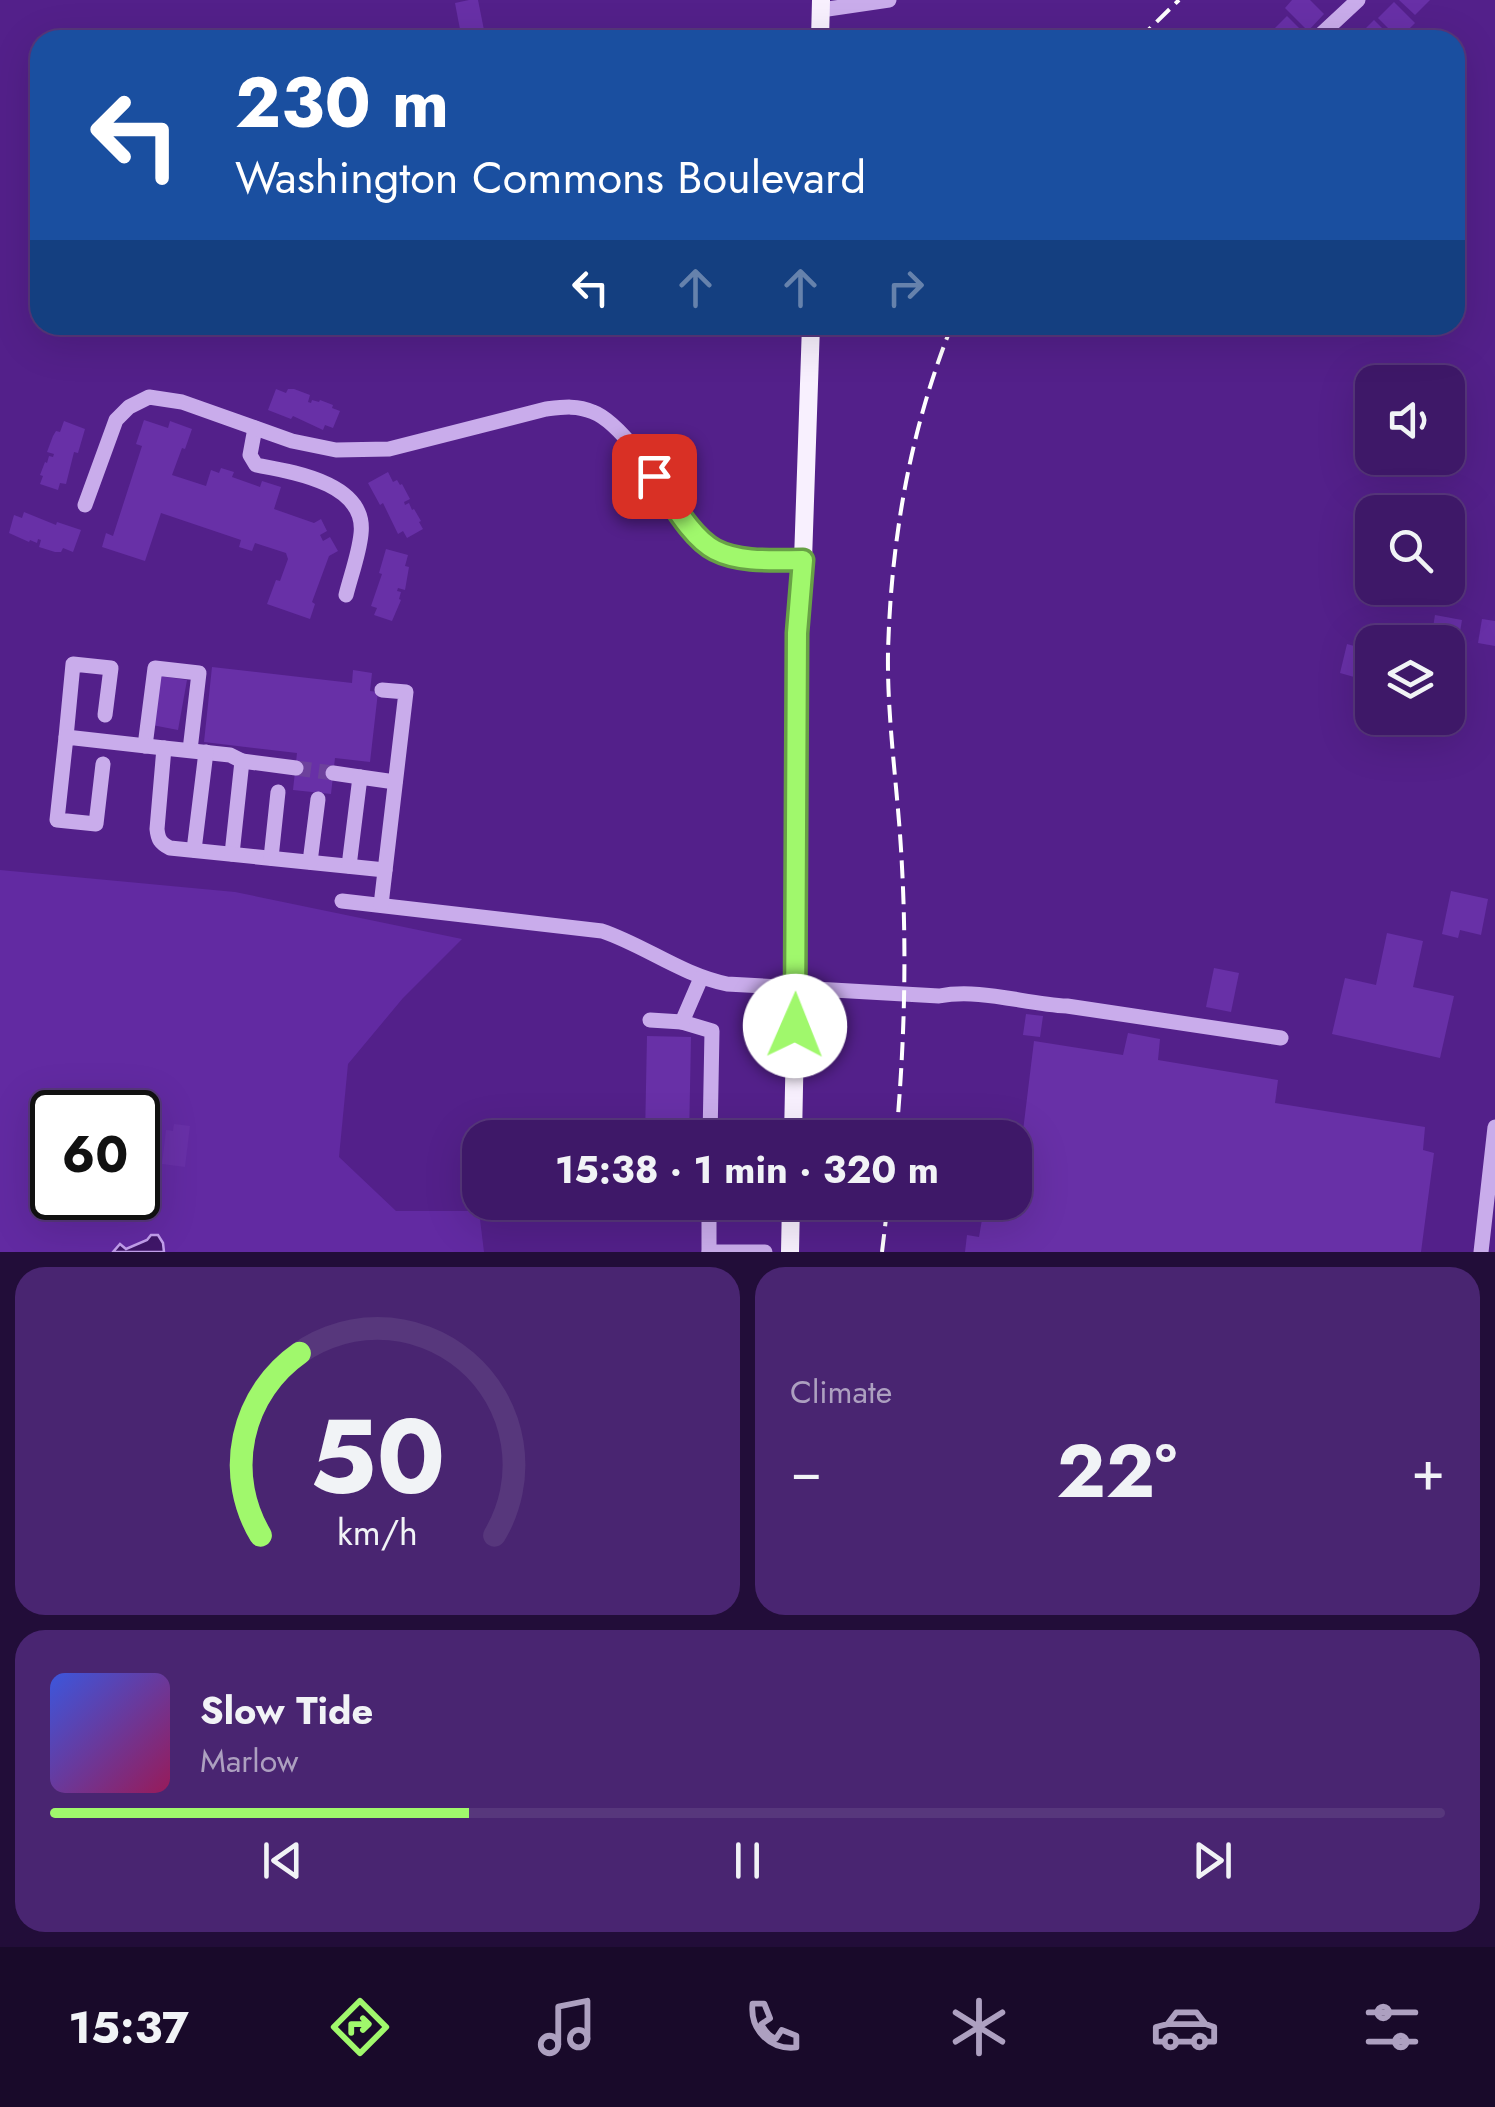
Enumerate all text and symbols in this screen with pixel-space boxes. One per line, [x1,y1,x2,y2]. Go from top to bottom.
text: 230 m [235,52,449,153]
icon: left [70,70,200,200]
text: Washington Commons Boulevard [235,145,866,210]
icon: left [563,260,618,315]
icon: ahead [668,260,723,315]
icon: ahead [773,260,828,315]
icon: right [878,260,933,315]
map controls [1355,365,1465,735]
button: sound [1355,365,1465,475]
pin [612,434,697,519]
icon: arrive [627,449,682,504]
button: search [1355,495,1465,605]
button: layers [1355,625,1465,735]
position arrow [743,974,847,1078]
speed limit sign: 60 [30,1090,160,1220]
text: 15:38 · 1 min · 320 m [555,1142,939,1197]
text: Climate [790,1369,892,1415]
text: 50 [310,1382,445,1532]
text: 22° [1056,1417,1177,1525]
text: − [790,1431,822,1511]
text: + [1411,1431,1445,1511]
text: km/h [337,1507,418,1558]
text: Slow Tide [200,1683,373,1738]
text: Marlow [200,1738,298,1784]
icon: previous [255,1833,310,1888]
icon: pause [720,1833,775,1888]
icon: next [1185,1833,1240,1888]
icon: directions [325,1992,395,2062]
icon: music [532,1992,602,2062]
icon: phone [738,1992,808,2062]
icon: climate [944,1992,1014,2062]
icon: car [1150,1992,1220,2062]
icon: filters [1357,1992,1427,2062]
text: 15:37 [68,1995,189,2060]

